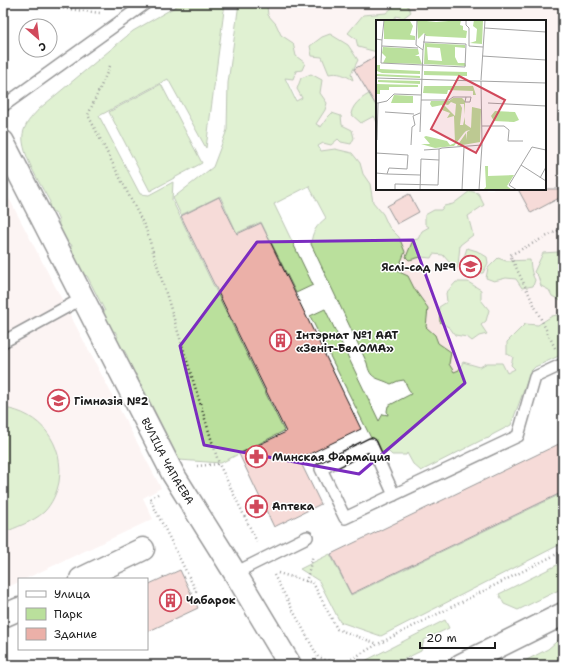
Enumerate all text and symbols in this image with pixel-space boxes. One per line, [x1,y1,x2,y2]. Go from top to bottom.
north arrow [18,18,58,58]
inset map [376,20,546,190]
text: С [36,38,49,55]
school or university icon: Яслі-сад №9 [458,254,484,280]
place label: Яслі-сад №9 [382,260,456,275]
building icon: Інтэрнат №1 ААТ «Зеніт-БелОМА» [267,328,293,354]
place label: Інтэрнат №1 ААТ «Зеніт-БелОМА» [296,328,399,356]
school or university icon: Гімназія №2 [46,388,72,414]
place label: Гімназія №2 [74,394,149,409]
street label: ВУЛІЦА ЧАПАЕВА [138,415,198,507]
pharmacy icon: Минская Фармация [243,444,269,470]
place label: Минская Фармация [272,450,391,465]
pharmacy icon: Аптека [244,493,270,519]
place label: Аптека [272,499,315,514]
legend [18,578,148,650]
text: Улица [54,586,91,602]
building icon: Чабарок [158,587,184,613]
place label: Чабарок [186,593,236,608]
text: Парк [54,606,83,622]
scale bar [420,624,495,650]
text: Здание [54,626,98,642]
text: 20 m [426,630,457,646]

